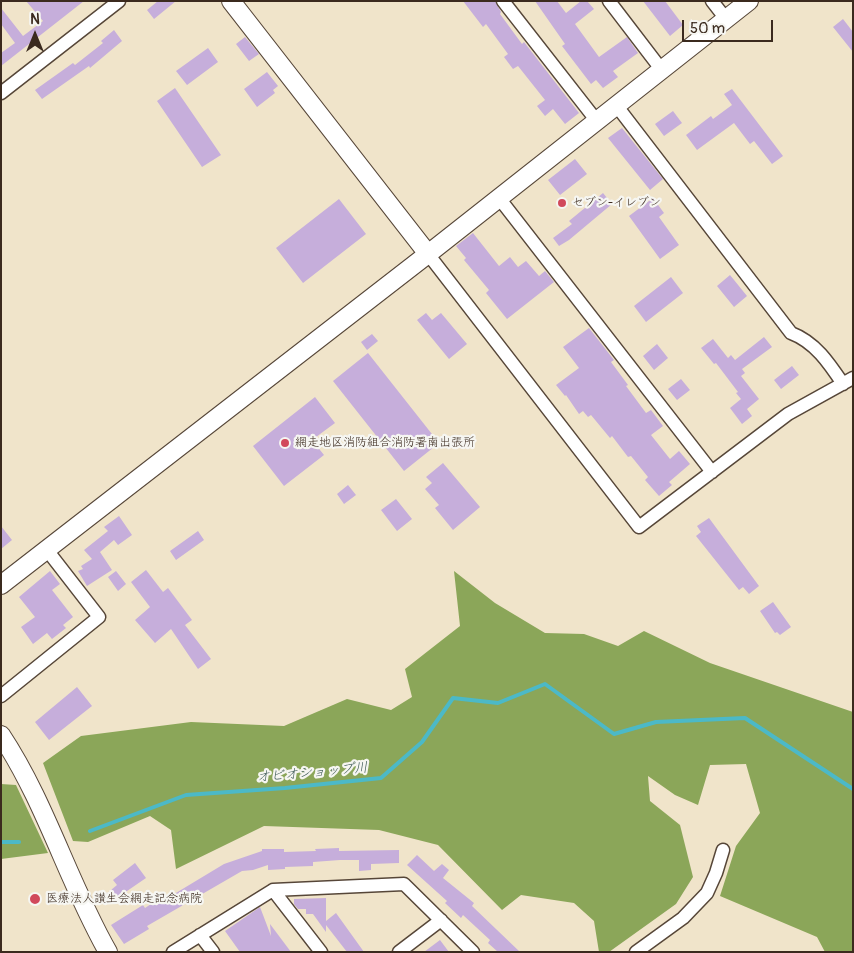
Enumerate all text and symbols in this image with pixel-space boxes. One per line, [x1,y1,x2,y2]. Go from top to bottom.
north arrow [10,10,60,60]
scale bar [684,10,775,42]
text: N [30,11,40,28]
text: 50 m [690,19,725,38]
place label: セブン-イレブン [572,196,661,210]
marker: セブン-イレブン [556,197,568,209]
place label: 網走地区消防組合消防署南出張所 [295,436,475,450]
marker: 網走地区消防組合消防署南出張所 [279,437,291,449]
water label: オビオショップ川 [255,760,369,786]
marker: 医療法人讃生会網走記念病院 [28,892,42,906]
place label: 医療法人讃生会網走記念病院 [46,892,202,906]

